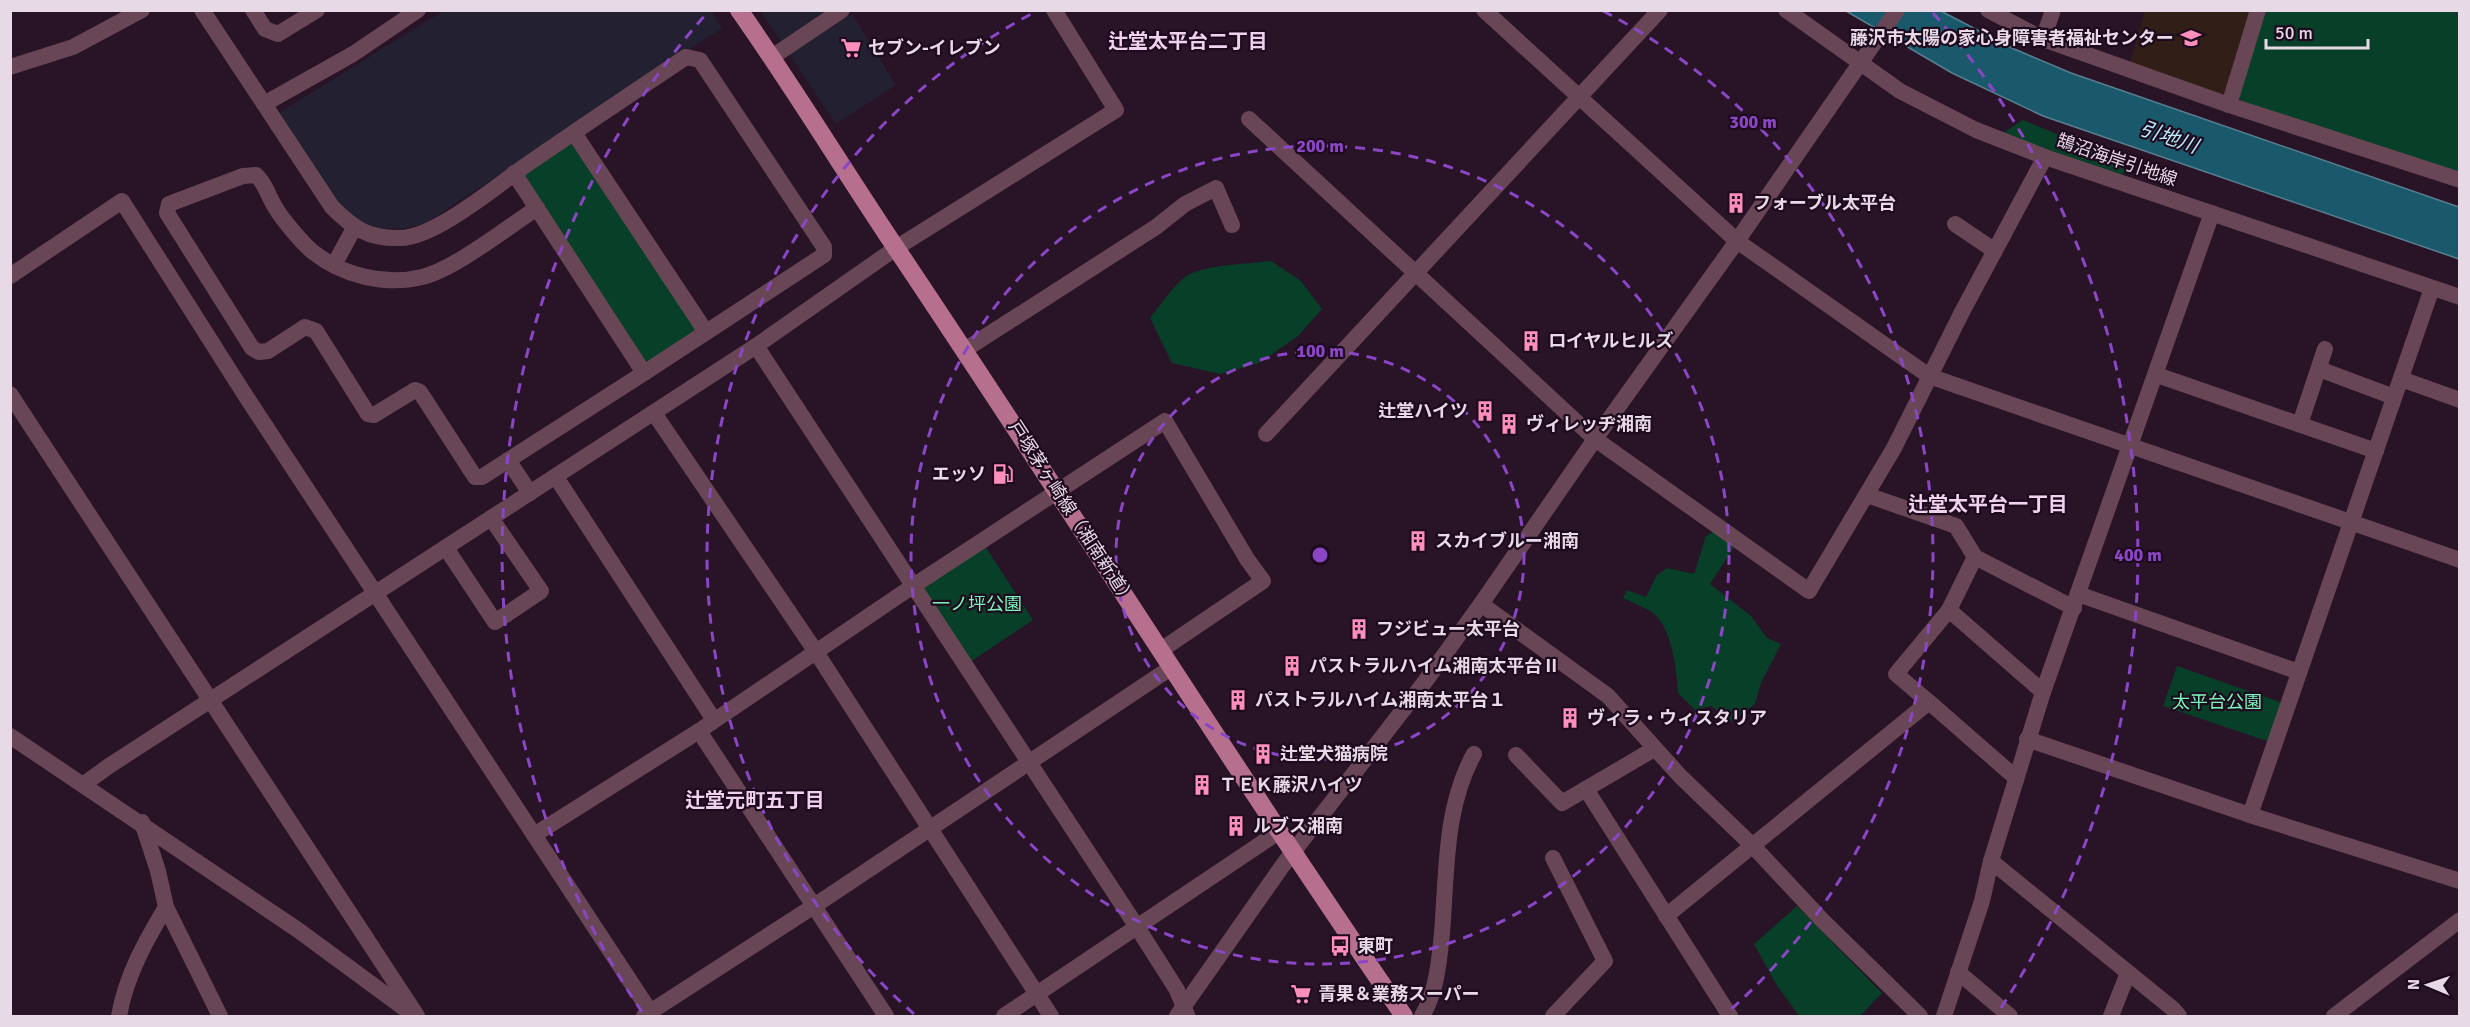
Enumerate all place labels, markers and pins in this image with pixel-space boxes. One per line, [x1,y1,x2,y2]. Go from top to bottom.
school or university icon: 藤沢市太陽の家心身障害者福祉センター [2179,26,2203,50]
place label: 藤沢市太陽の家心身障害者福祉センター [1850,27,2174,49]
supermarket icon: セブン-イレブン [839,36,863,60]
place label: セブン-イレブン [868,37,1001,59]
building icon: フォーブル太平台 [1724,191,1748,215]
place label: フォーブル太平台 [1753,192,1896,214]
building icon: ロイヤルヒルズ [1519,329,1543,353]
place label: ロイヤルヒルズ [1548,330,1673,352]
building icon: 辻堂ハイツ [1473,399,1497,423]
place label: 辻堂ハイツ [1378,400,1468,422]
building icon: ヴィレッヂ湘南 [1497,412,1521,436]
place label: ヴィレッヂ湘南 [1526,413,1652,435]
fuel station icon: エッソ [991,462,1015,486]
place label: エッソ [932,463,986,485]
building icon: スカイブルー湘南 [1406,529,1430,553]
place label: スカイブルー湘南 [1435,530,1579,552]
centre of rings [1310,545,1330,565]
building icon: フジビュー太平台 [1347,617,1371,641]
place label: フジビュー太平台 [1376,618,1520,640]
building icon: パストラルハイム湘南太平台Ⅱ [1280,654,1304,678]
place label: パストラルハイム湘南太平台Ⅱ [1309,655,1560,677]
building icon: パストラルハイム湘南太平台１ [1226,688,1250,712]
place label: パストラルハイム湘南太平台１ [1255,689,1506,711]
building icon: ヴィラ・ウィスタリア [1558,706,1582,730]
place label: ヴィラ・ウィスタリア [1587,707,1767,729]
building icon: 辻堂犬猫病院 [1251,742,1275,766]
place label: 辻堂犬猫病院 [1280,743,1388,765]
building icon: ＴＥＫ藤沢ハイツ [1190,773,1214,797]
place label: ＴＥＫ藤沢ハイツ [1219,774,1363,796]
building icon: ルブス湘南 [1224,814,1248,838]
place label: ルブス湘南 [1253,815,1343,837]
bus stop icon: 東町 [1328,934,1352,958]
place label: 東町 [1357,935,1393,957]
supermarket icon: 青果＆業務スーパー [1289,982,1313,1006]
place label: 青果＆業務スーパー [1318,983,1480,1005]

